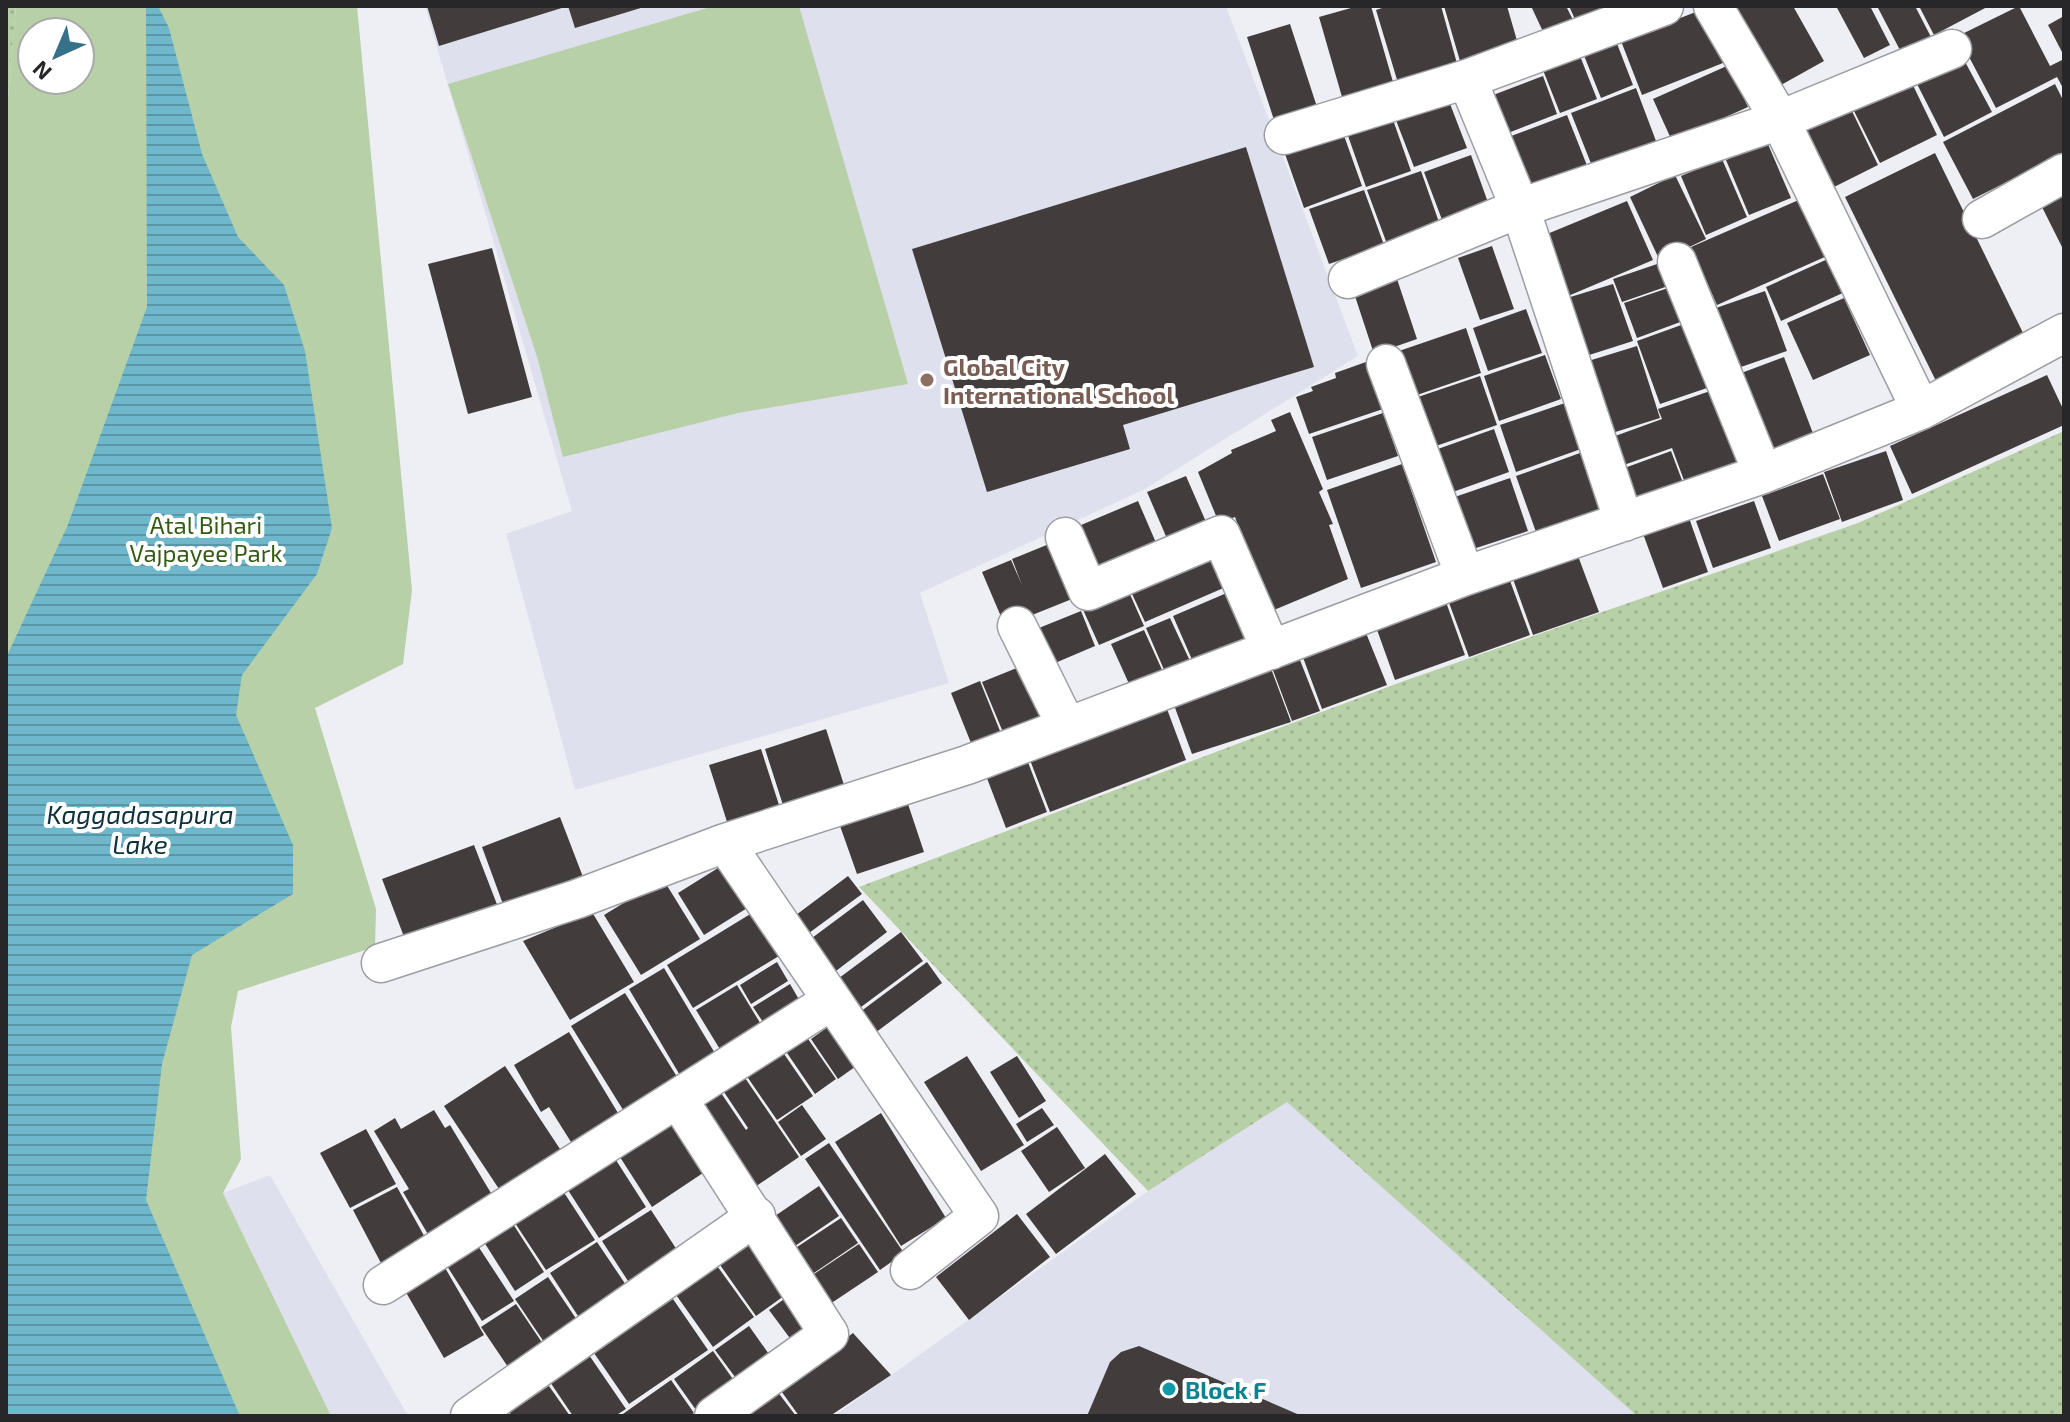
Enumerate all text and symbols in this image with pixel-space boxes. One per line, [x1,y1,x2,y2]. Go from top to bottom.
north arrow [16,16,96,96]
text: N [27,56,56,86]
place label: Global City International School [943,352,1174,409]
marker: Global City International School [918,371,936,389]
park label: Atal Bihari Vajpayee Park [130,510,282,567]
water label: Kaggadasapura Lake [46,798,234,859]
place label: Block F [1185,1375,1266,1404]
marker: Block F [1160,1380,1178,1398]

